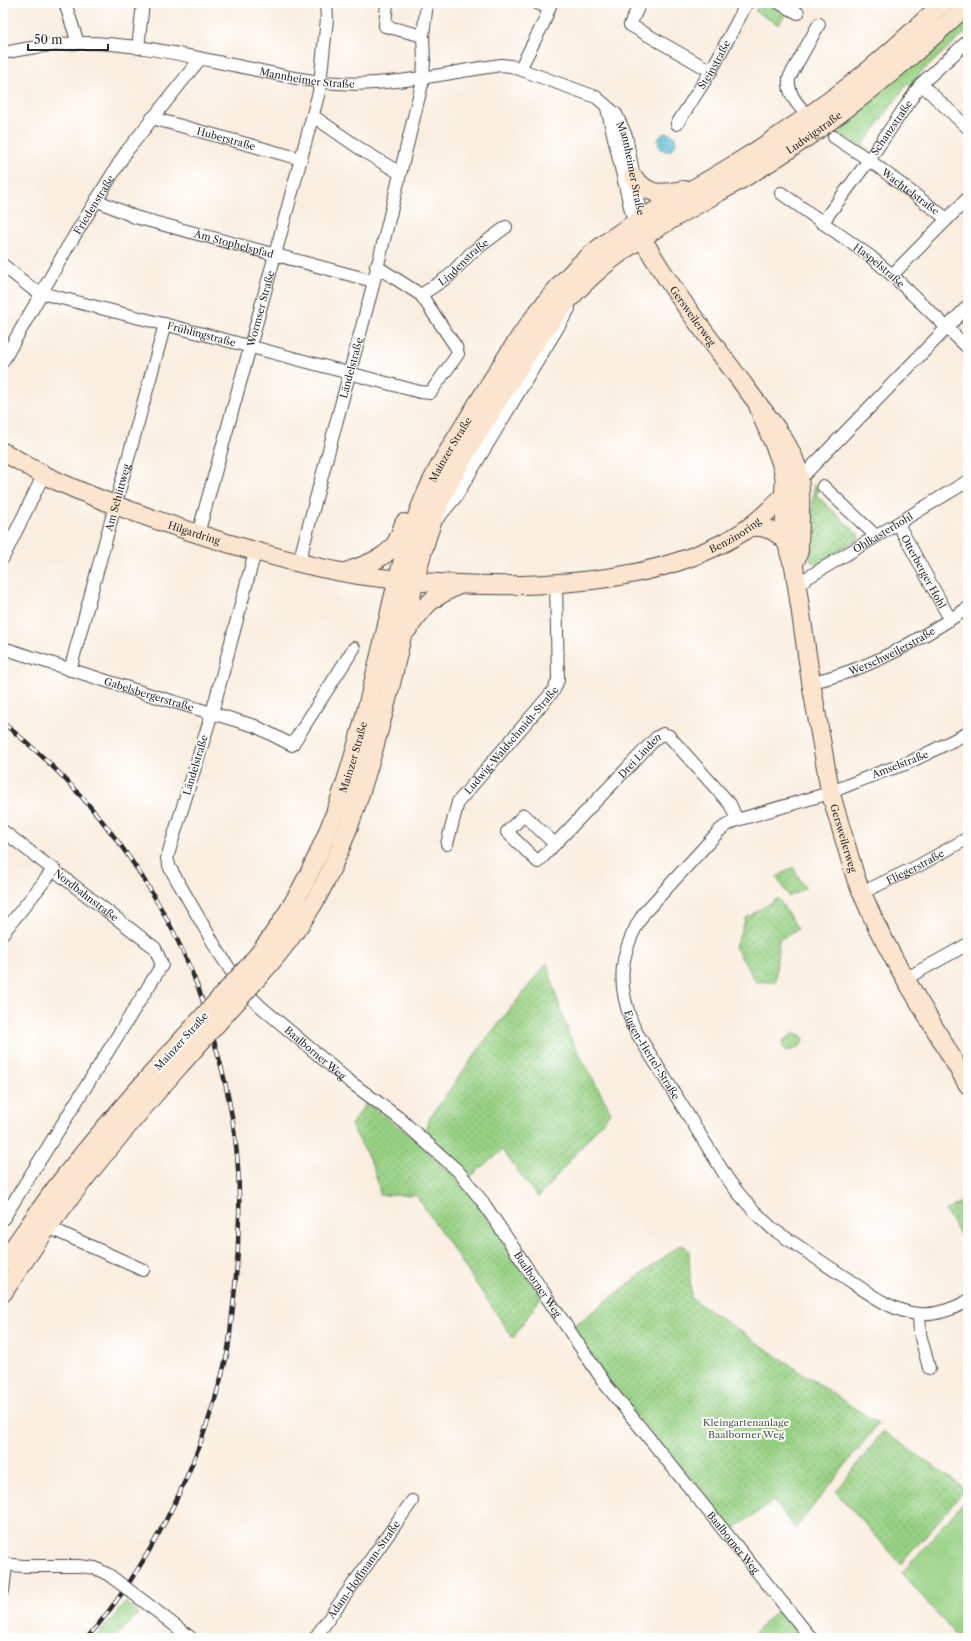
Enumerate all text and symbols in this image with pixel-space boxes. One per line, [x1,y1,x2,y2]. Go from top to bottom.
scale bar [28,26,108,52]
text: 50 m [34,32,63,47]
street label: Steinstraße [695,38,733,92]
street label: Mannheimer Straße [258,65,355,91]
street label: Schanzstraße [868,97,915,158]
street label: Ludwigstraße [784,108,845,157]
street label: Mannheimer Straße [613,119,647,217]
street label: Huberstraße [195,125,257,153]
street label: Wachtelstraße [878,165,942,218]
street label: Friedenstraße [71,172,118,237]
street label: Am Stophelspfad [192,227,275,261]
street label: Lindenstraße [436,236,492,288]
street label: Haspelstraße [851,241,907,291]
street label: Wormser Straße [244,269,277,349]
street label: Gersweilerweg [667,284,719,349]
street label: Frühlingstraße [166,319,238,350]
street label: Ländelstraße [337,336,366,400]
street label: Mainzer Straße [426,414,475,484]
street label: Am Schlittweg [102,462,133,533]
street label: Ohlkasterhohl [851,510,915,556]
street label: Benzinoring [707,514,764,556]
street label: Hilgardring [166,519,222,548]
street label: Otterberger Hohl [898,532,949,611]
street label: Werschweilerstraße [846,624,938,678]
street label: Gabelsbergerstraße [102,675,196,714]
street label: Ludwig-Waldschmidt-Straße [462,685,562,797]
street label: Mainzer Straße [337,720,370,795]
street label: Drei Linden [615,730,664,781]
street label: Ländelstraße [180,733,211,797]
street label: Amselstraße [869,748,931,782]
street label: Gersweilerweg [827,803,860,875]
street label: Fliegerstraße [884,847,947,887]
street label: Nordbahnstraße [51,866,121,925]
street label: Mainzer Straße [152,1009,211,1073]
street label: Eugen-Hertel-Straße [621,1009,683,1102]
street label: Baalborner Weg [282,1024,349,1083]
street label: Baalborner Weg [511,1249,565,1320]
park label: Kleingartenanlage Baalborner Weg [703,1416,790,1441]
street label: Baalborner Weg [704,1509,763,1577]
street label: Adam-Hoffmann-Straße [324,1518,403,1622]

